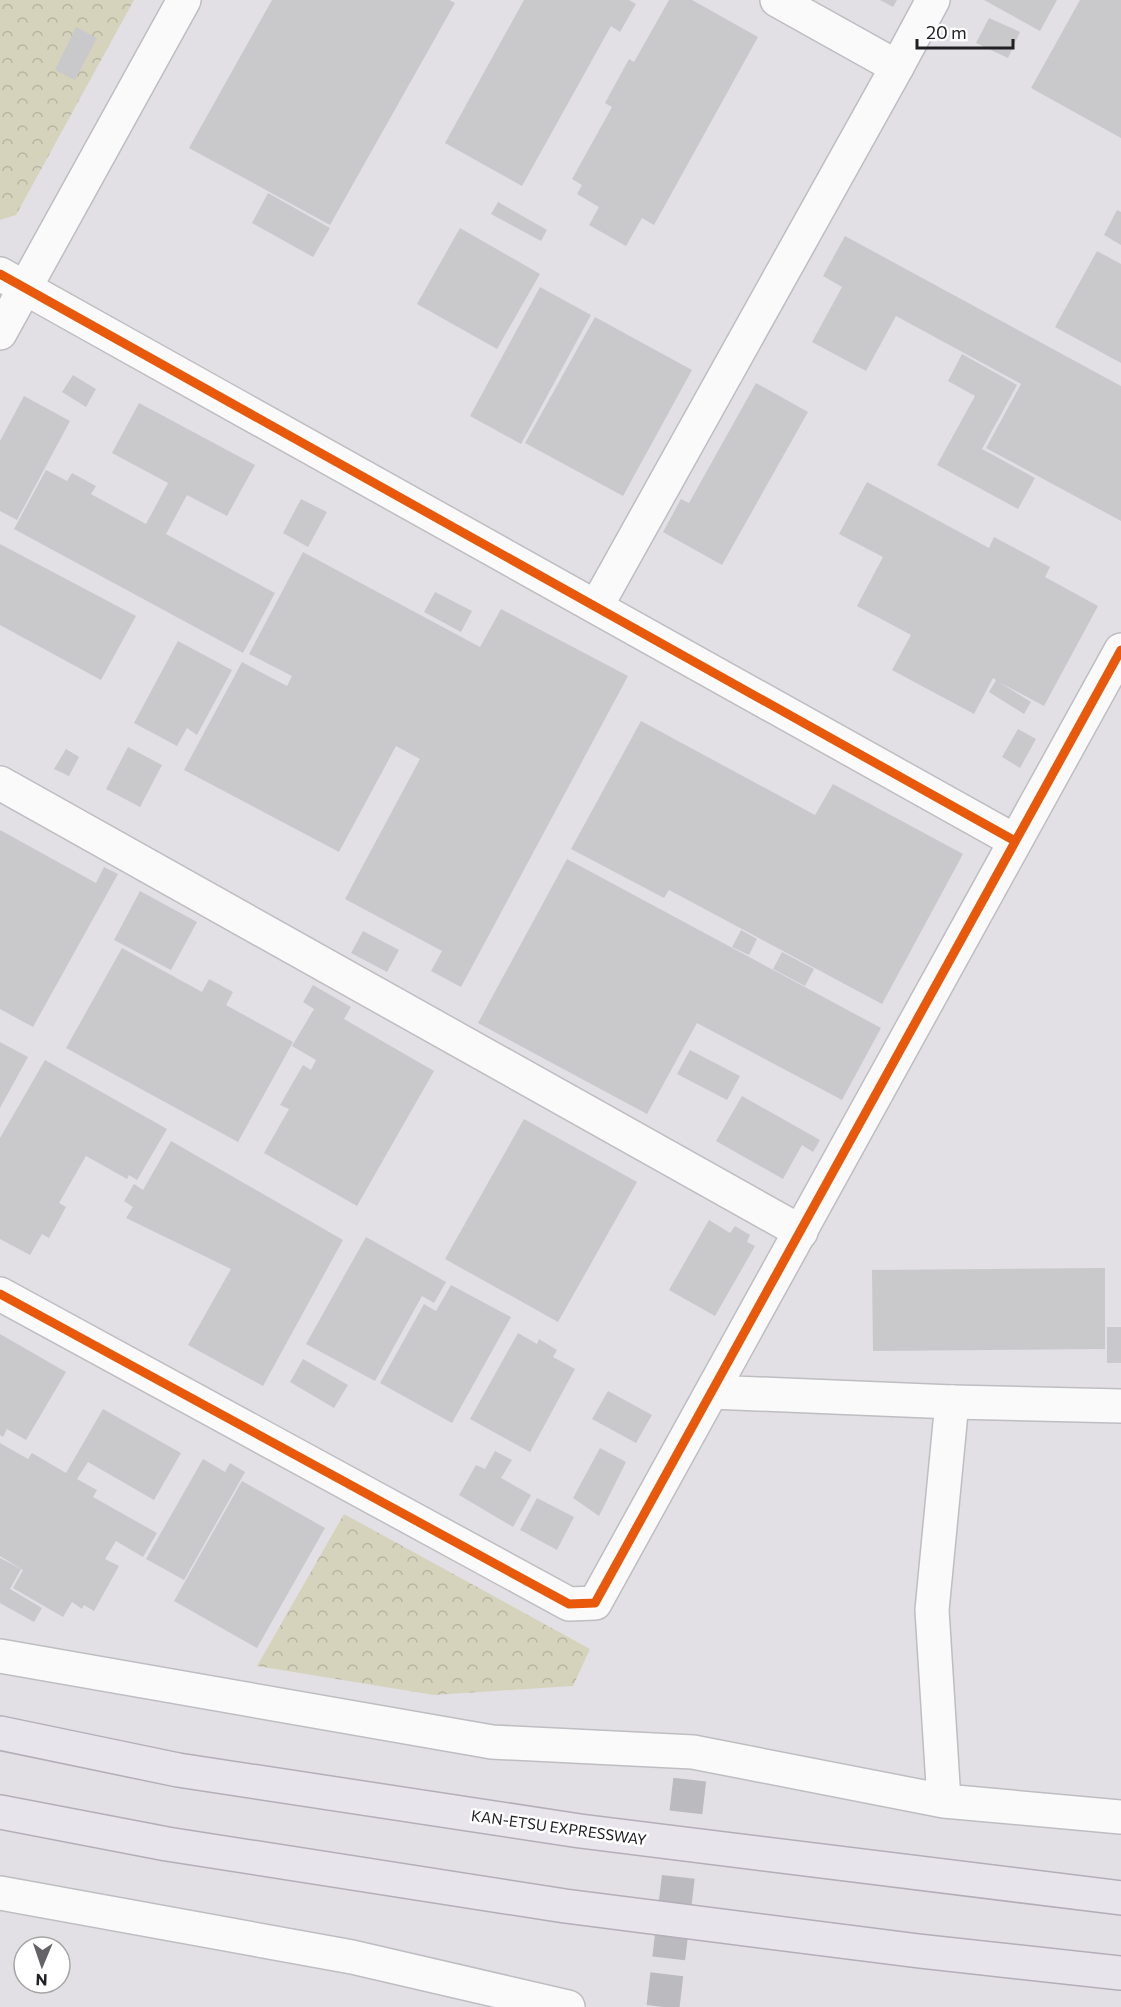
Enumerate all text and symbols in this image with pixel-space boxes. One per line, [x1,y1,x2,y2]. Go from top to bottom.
scale bar [917,12,1013,50]
text: 20 m [926,21,967,43]
street label: KAN-ETSU EXPRESSWAY [470,1806,648,1848]
north arrow [12,1935,72,1995]
text: N [35,1971,48,1990]

